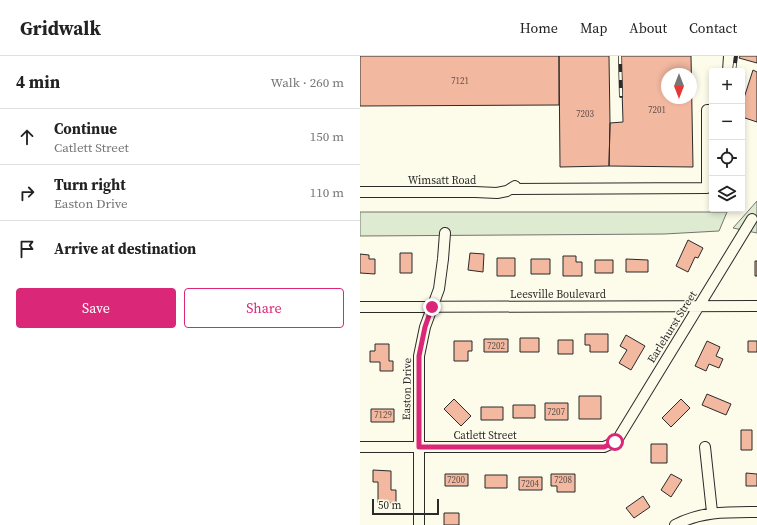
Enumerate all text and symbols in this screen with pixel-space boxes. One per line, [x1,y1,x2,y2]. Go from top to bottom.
text: Gridwalk [20,15,101,41]
text: Home [520,18,558,38]
text: Map [580,18,607,38]
text: About [629,18,667,38]
text: Contact [689,18,737,38]
north arrow [661,68,697,104]
map controls [709,68,745,212]
button: + [709,68,745,104]
text: 4 min [16,70,60,94]
text: Walk · 260 m [271,74,344,91]
house number: 7121 [451,75,469,87]
house number: 7201 [648,104,666,116]
button: − [709,104,745,140]
house number: 7203 [576,108,594,120]
text: Continue [54,118,117,139]
icon: ahead [16,126,38,148]
text: 150 m [310,128,344,145]
text: Catlett Street [54,139,129,156]
button: locate [709,140,745,176]
street label: Wimsatt Road [408,173,477,188]
text: Turn right [54,174,126,195]
button: layers [709,176,745,212]
icon: right [16,182,38,204]
text: 110 m [310,184,344,201]
text: Easton Drive [54,195,128,212]
icon: arrive [16,238,38,260]
text: Arrive at destination [54,238,196,259]
street label: Leesville Boulevard [510,287,607,302]
button: Save [16,288,176,328]
button: Share [184,288,344,328]
street label: Earlehurst Street [644,288,700,366]
route end [423,298,441,316]
house number: 7202 [487,340,505,352]
street label: Easton Drive [399,357,415,420]
house number: 7207 [547,406,565,418]
house number: 7129 [374,409,392,421]
street label: Catlett Street [453,428,517,443]
route start [606,433,624,451]
house number: 7200 [447,474,465,486]
house number: 7208 [554,474,572,486]
house number: 7204 [521,478,539,490]
scale bar [372,497,439,516]
text: 50 m [378,498,401,513]

